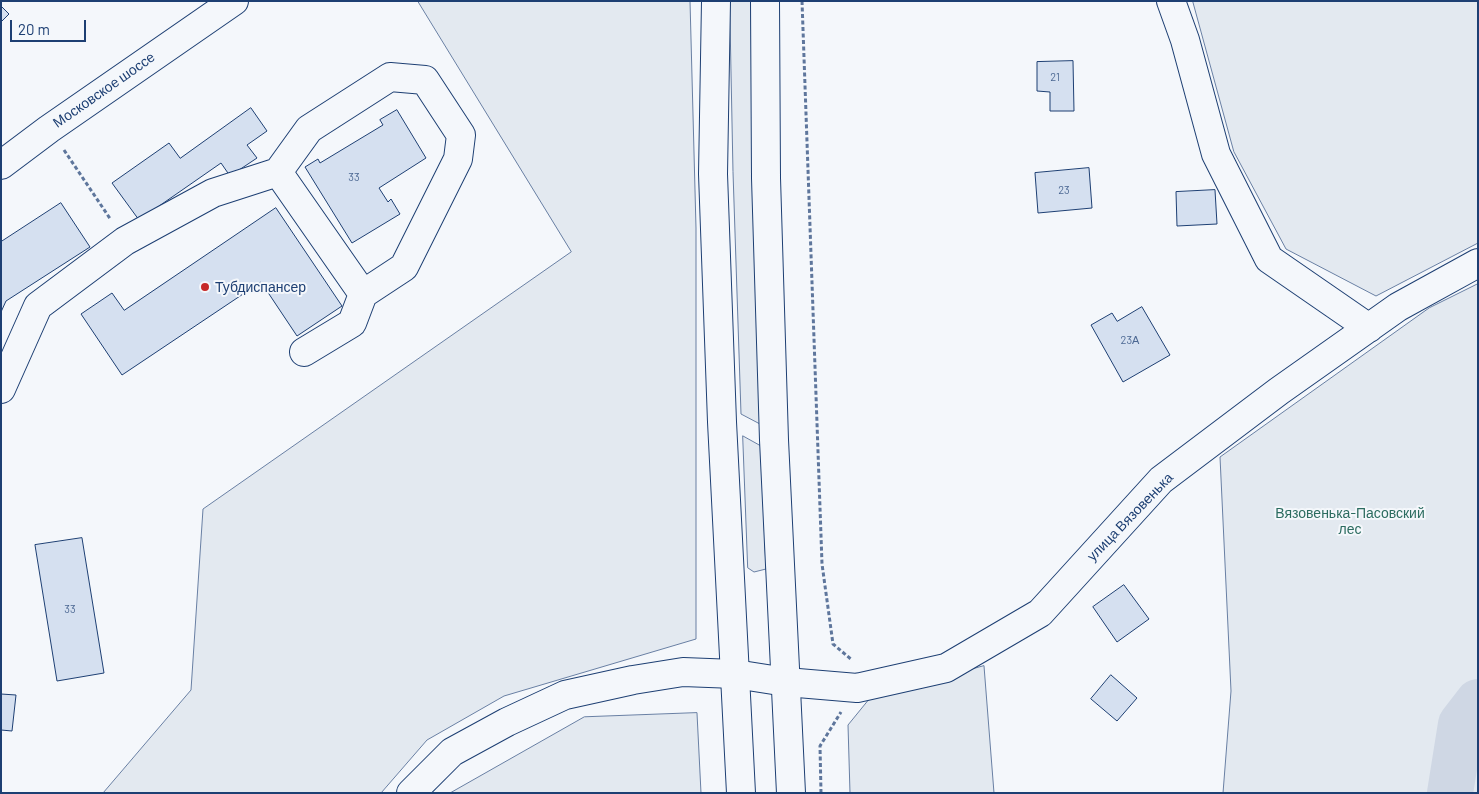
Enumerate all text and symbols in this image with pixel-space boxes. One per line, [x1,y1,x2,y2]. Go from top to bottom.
scale bar [12,10,89,42]
text: 20 m [18,20,50,38]
street label: Московское шоссе [50,49,158,131]
house number: 21 [1050,70,1060,84]
house number: 33 [348,170,360,184]
house number: 23 [1058,183,1070,197]
place label: Тубдиспансер [215,279,306,295]
marker: Тубдиспансер [199,281,211,293]
house number: 23А [1121,333,1139,347]
street label: улица Вязовенька [1084,469,1176,565]
park label: Вязовенька-Пасовский лес [1275,505,1425,538]
house number: 33 [64,602,76,616]

